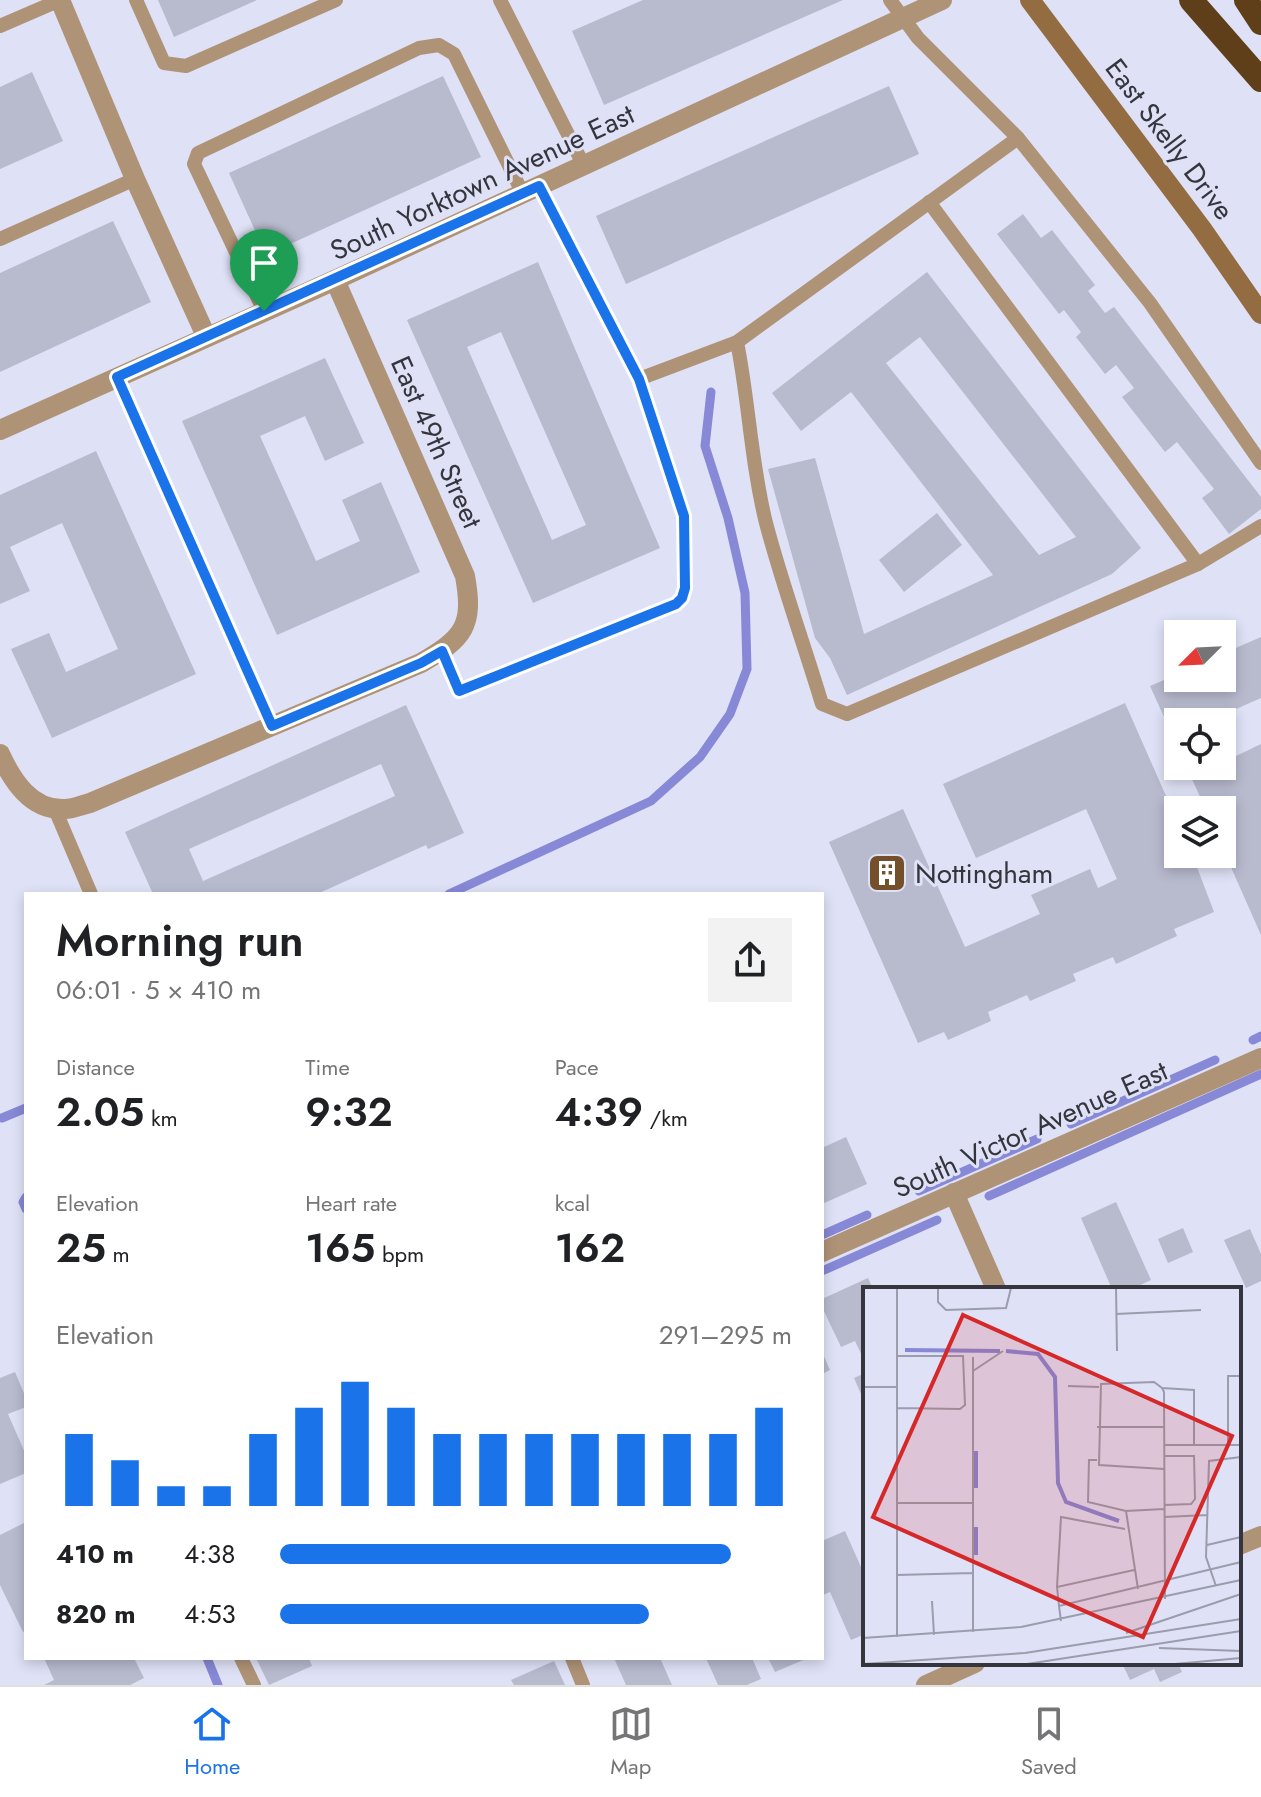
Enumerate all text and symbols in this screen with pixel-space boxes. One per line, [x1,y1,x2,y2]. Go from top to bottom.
street label: East Skelly Drive [1095,50,1244,229]
street label: South Yorktown Avenue East [323,94,641,271]
pin [230,229,298,311]
icon: arrive [242,241,286,285]
street label: East 49th Street [380,350,493,535]
north arrow [1164,620,1236,692]
map controls [1164,620,1236,868]
button: locate [1164,708,1236,780]
button: layers [1164,796,1236,868]
building icon: Nottingham [866,852,908,894]
place label: Nottingham [915,853,1053,894]
text: Morning run [56,909,304,973]
button: share [708,918,792,1002]
text: 06:01 · 5 × 410 m [56,971,261,1009]
street label: South Victor Avenue East [886,1050,1174,1209]
text: Distance [56,1051,135,1083]
text: Time [305,1051,350,1083]
text: Pace [555,1051,598,1083]
text: 2.05 [56,1083,144,1141]
text: 9:32 [305,1083,393,1141]
text: 4:39 [555,1083,643,1141]
text: km [144,1102,178,1134]
text: /km [643,1102,688,1134]
text: Elevation [56,1187,139,1219]
text: Heart rate [305,1187,397,1219]
text: kcal [555,1187,590,1219]
text: 25 [56,1219,106,1277]
text: 165 [305,1219,375,1277]
text: 162 [555,1219,625,1277]
text: m [106,1238,130,1270]
text: bpm [375,1238,424,1270]
inset map [863,1287,1241,1665]
text: Elevation [56,1316,154,1354]
text: 291–295 m [659,1316,792,1354]
text: 410 m [56,1535,134,1573]
text: 4:38 [184,1535,235,1573]
text: 820 m [56,1595,136,1633]
text: 4:53 [184,1595,236,1633]
tab: Home [184,1702,240,1782]
tab: Map [609,1702,653,1782]
tab: Saved [1021,1702,1077,1782]

